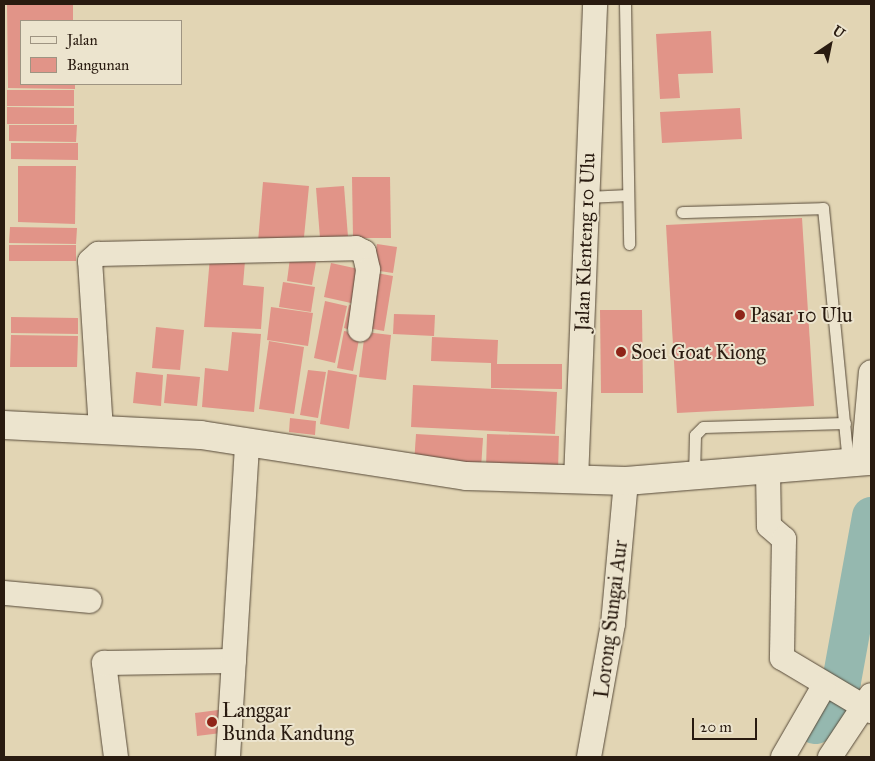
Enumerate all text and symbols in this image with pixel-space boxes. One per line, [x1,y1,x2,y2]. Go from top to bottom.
legend [20,20,182,85]
north arrow [805,20,855,70]
text: U [829,22,848,42]
text: Jalan [67,31,98,49]
text: Bangunan [67,56,129,74]
street label: Jalan Klenteng 10 Ulu [570,152,600,332]
place label: Pasar 10 Ulu [750,303,853,327]
marker: Pasar 10 Ulu [734,309,746,321]
place label: Soei Goat Kiong [631,340,766,364]
marker: Soei Goat Kiong [615,346,627,358]
street label: Lorong Sungai Aur [589,539,633,699]
place label: Langgar Bunda Kandung [222,698,354,745]
scale bar [695,708,760,740]
marker: Langgar Bunda Kandung [206,716,218,728]
text: 20 m [700,718,732,736]

